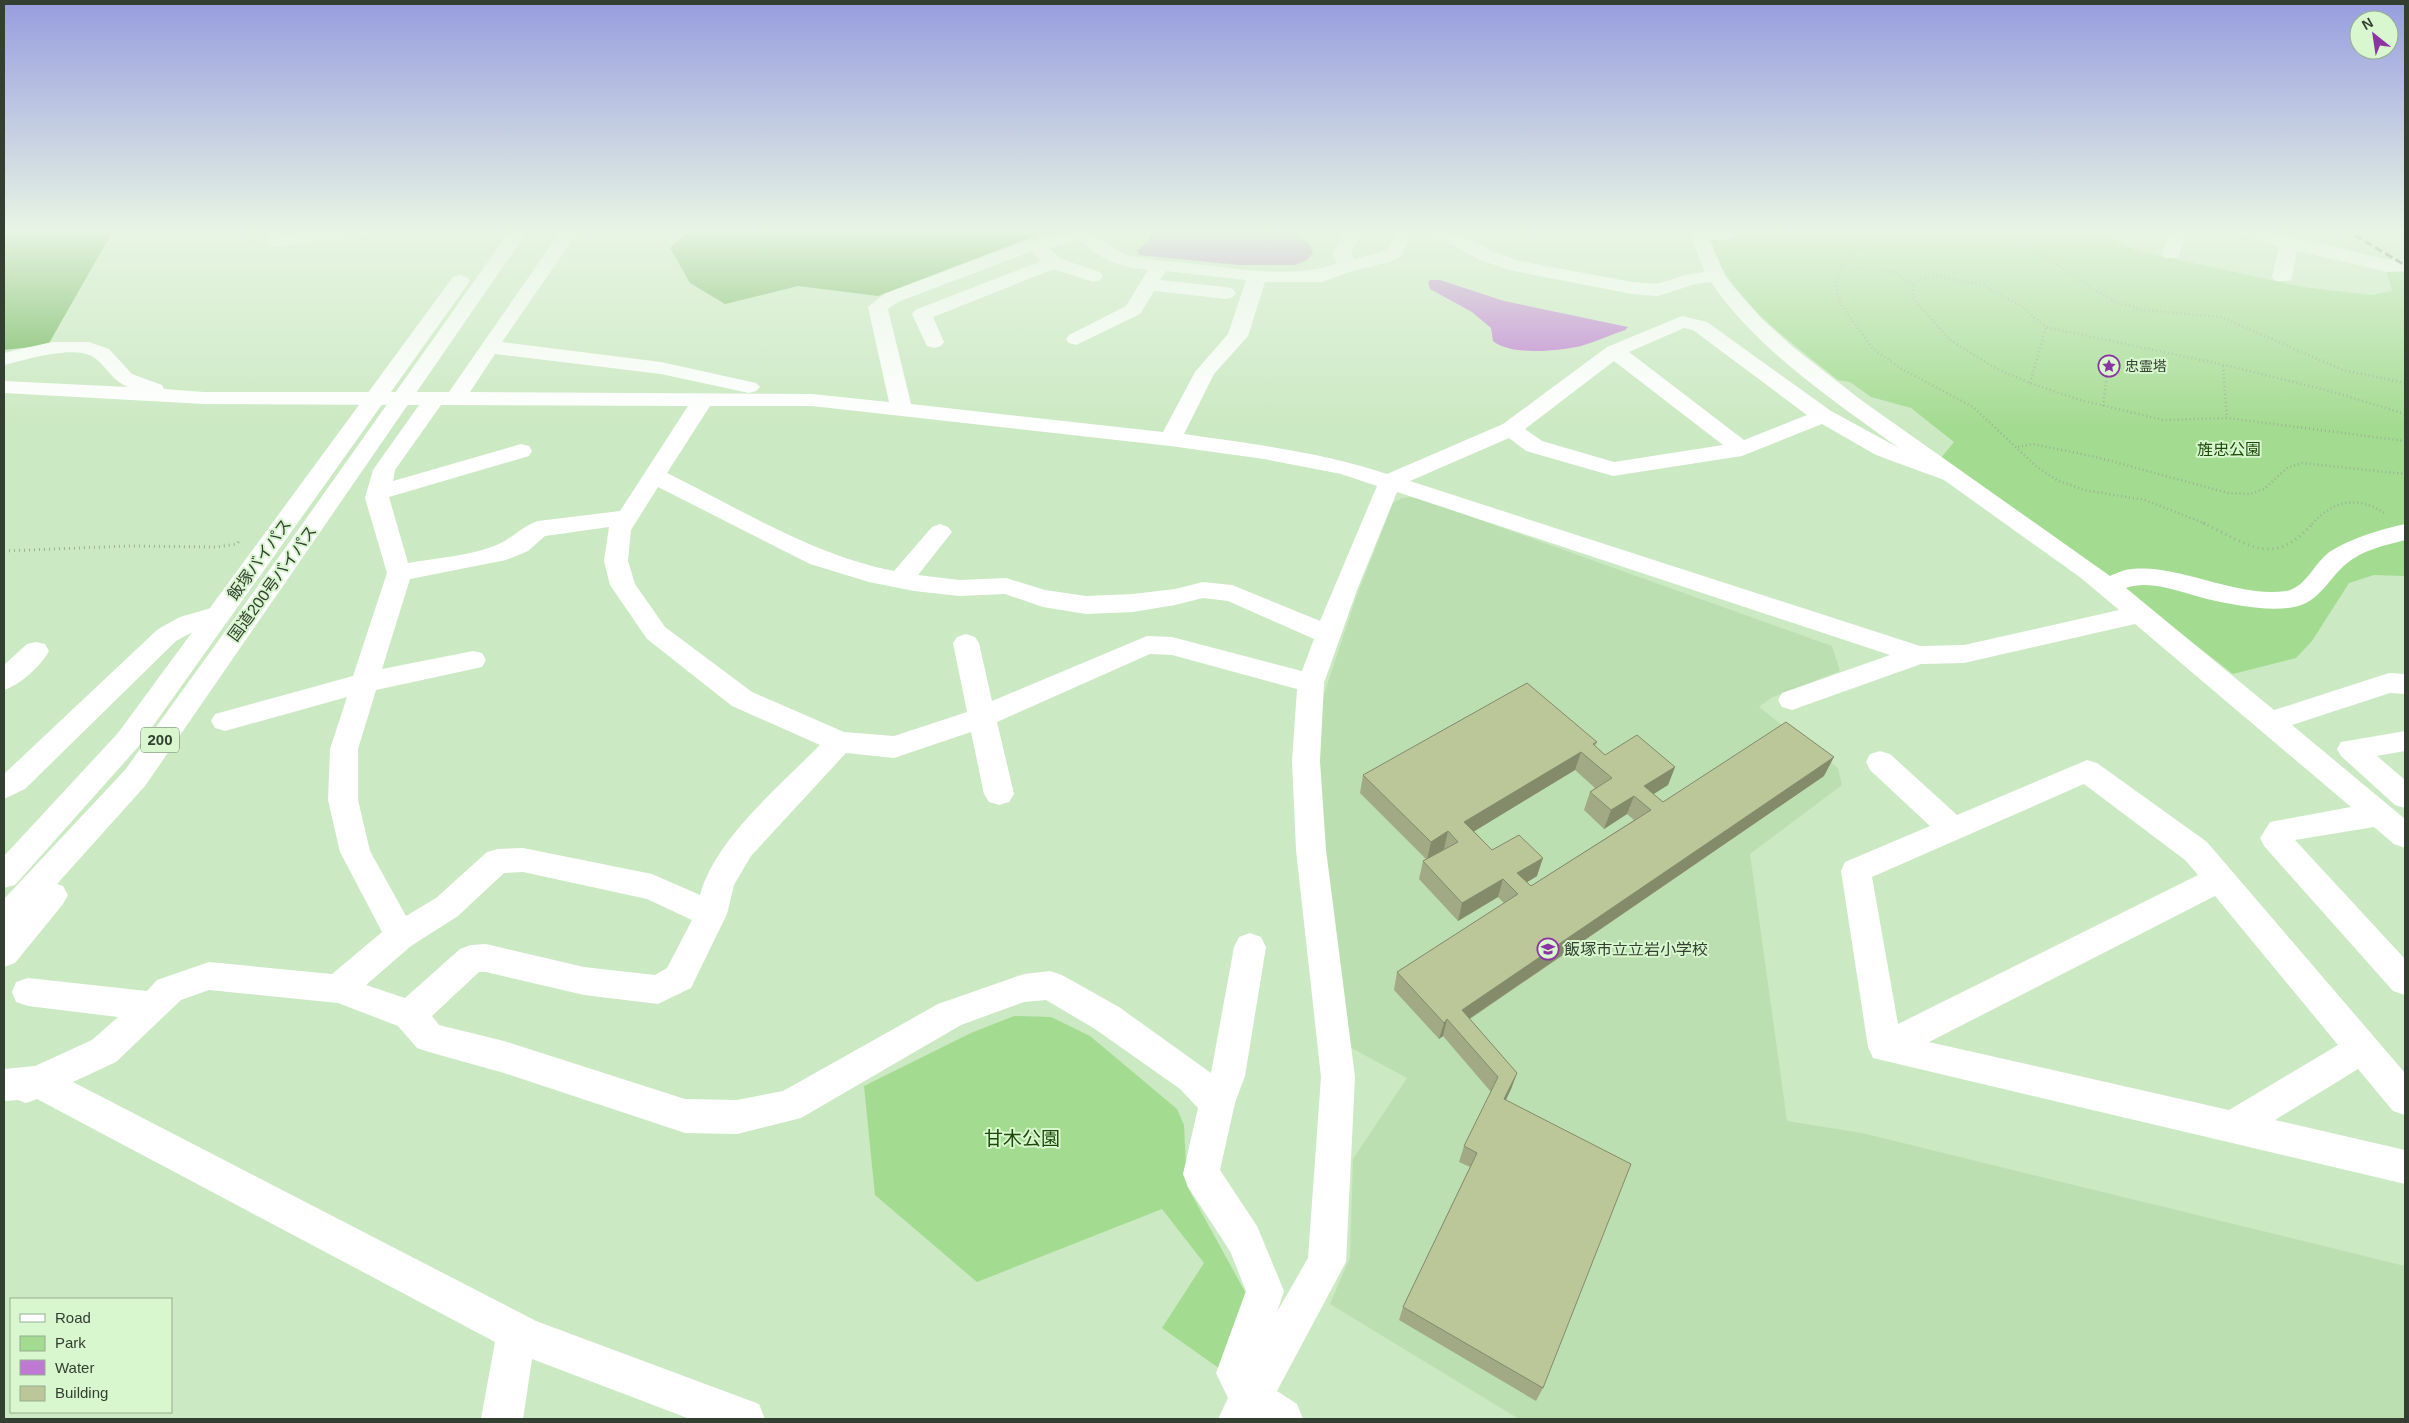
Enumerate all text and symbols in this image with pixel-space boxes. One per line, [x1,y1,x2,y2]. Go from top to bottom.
north arrow [2349,10,2399,60]
text: N [2359,14,2376,33]
place icon: 忠霊塔 [2097,354,2121,378]
place label: 忠霊塔 [2125,358,2167,374]
park label: 旌忠公園 [2197,441,2261,458]
street label: 飯塚バイパス [224,516,294,603]
street label: 国道200号バイパス [225,522,320,644]
road number: 200 [141,728,179,752]
school or university icon: 飯塚市立立岩小学校 [1536,937,1560,961]
place label: 飯塚市立立岩小学校 [1564,941,1708,958]
park label: 甘木公園 [984,1128,1060,1149]
legend [10,1298,172,1413]
text: Road [55,1309,91,1326]
text: Park [55,1334,86,1351]
text: Water [55,1359,94,1376]
text: Building [55,1384,108,1401]

